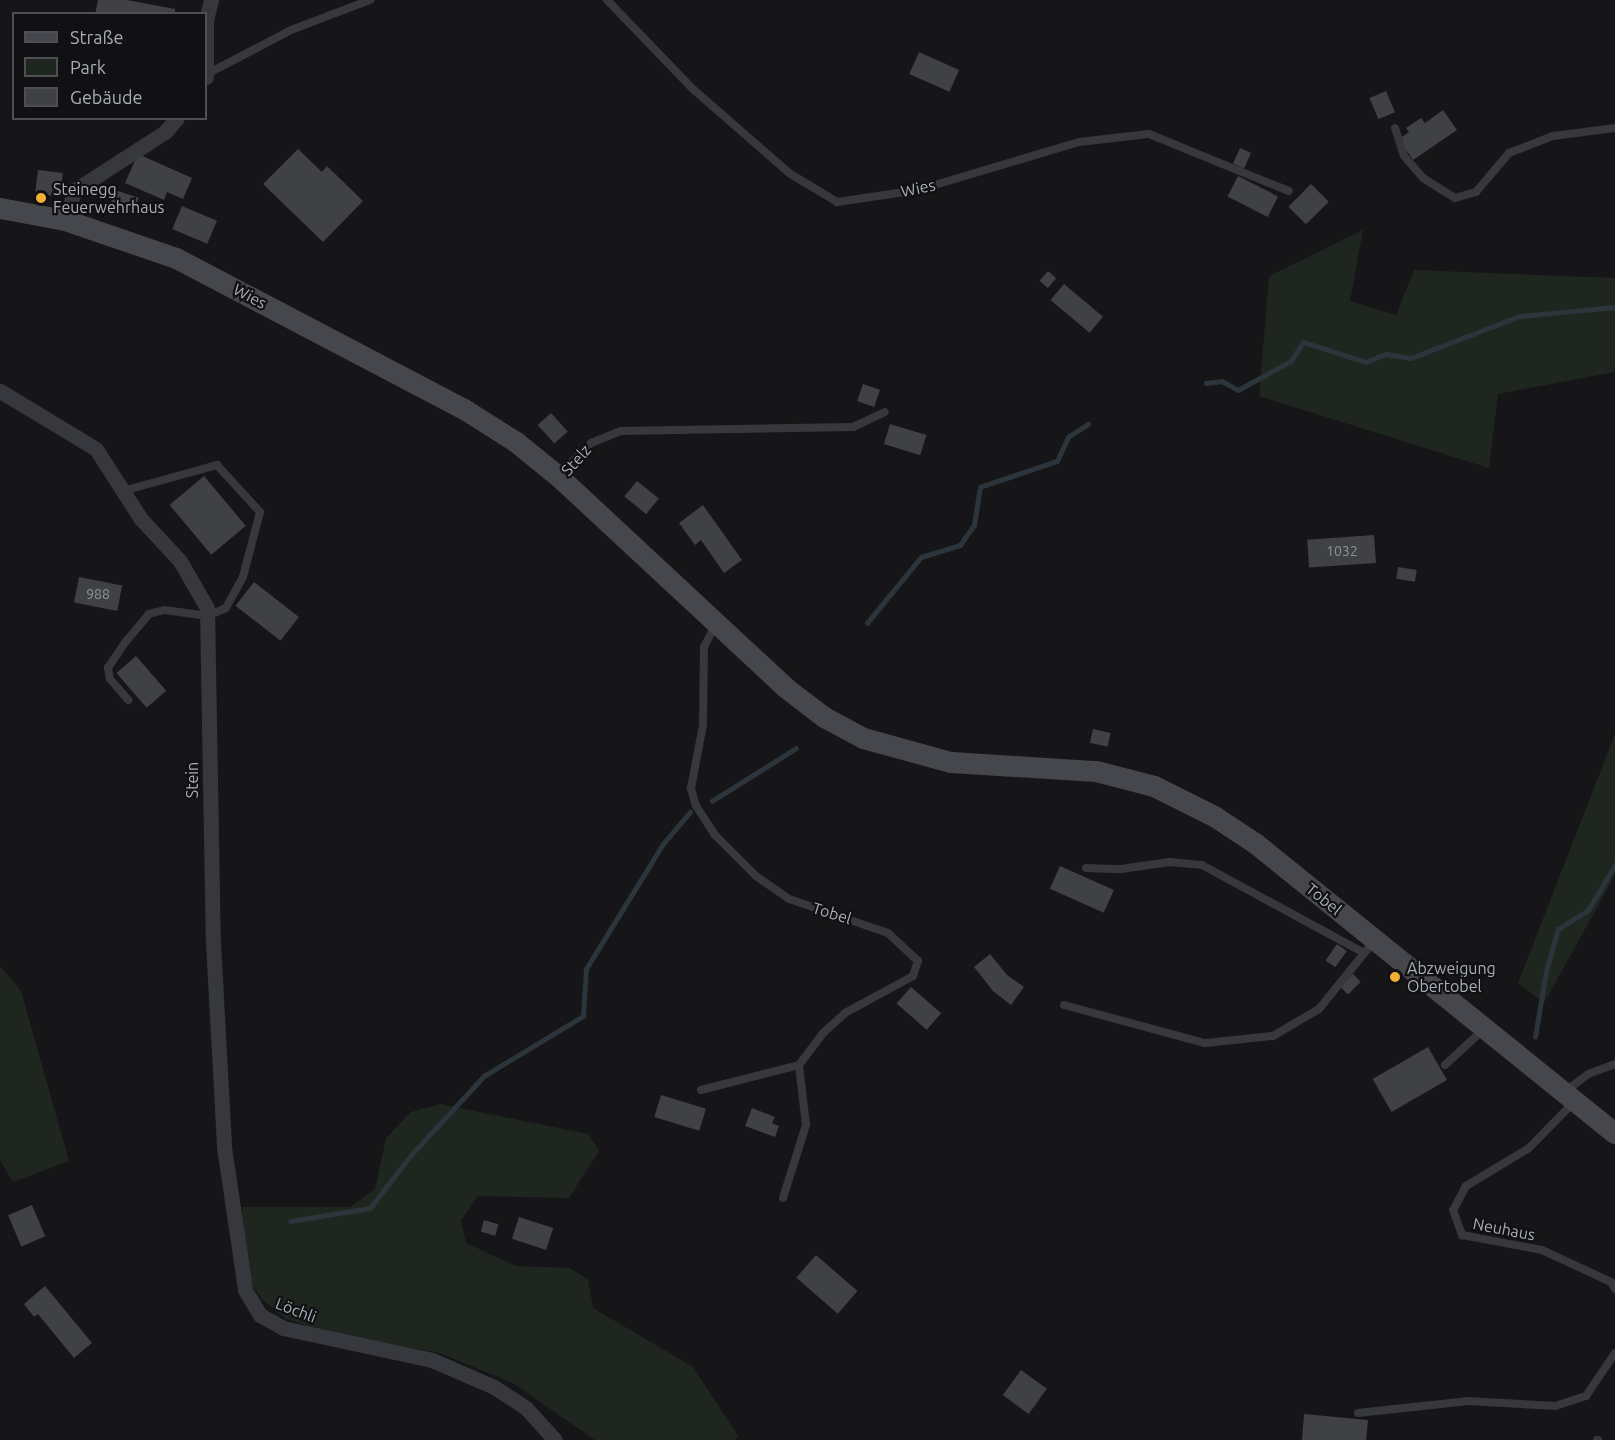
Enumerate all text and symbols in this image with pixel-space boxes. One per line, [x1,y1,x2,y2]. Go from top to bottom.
legend [12,12,207,120]
text: Straße [70,27,123,47]
text: Park [70,57,106,77]
text: Gebäude [70,87,142,107]
street label: Wies [899,175,937,201]
place label: Steinegg Feuerwehrhaus [53,179,164,217]
marker: Steinegg Feuerwehrhaus [34,191,48,205]
street label: Wies [230,279,270,313]
street label: Stelz [557,441,595,479]
house number: 1032 [1326,543,1358,559]
house number: 988 [86,586,110,602]
street label: Stein [182,762,202,798]
street label: Tobel [1302,879,1346,919]
street label: Tobel [810,898,854,928]
place label: Abzweigung Obertobel [1407,958,1496,996]
marker: Abzweigung Obertobel [1388,970,1402,984]
street label: Neuhaus [1471,1214,1537,1244]
street label: Löchli [273,1293,319,1327]

